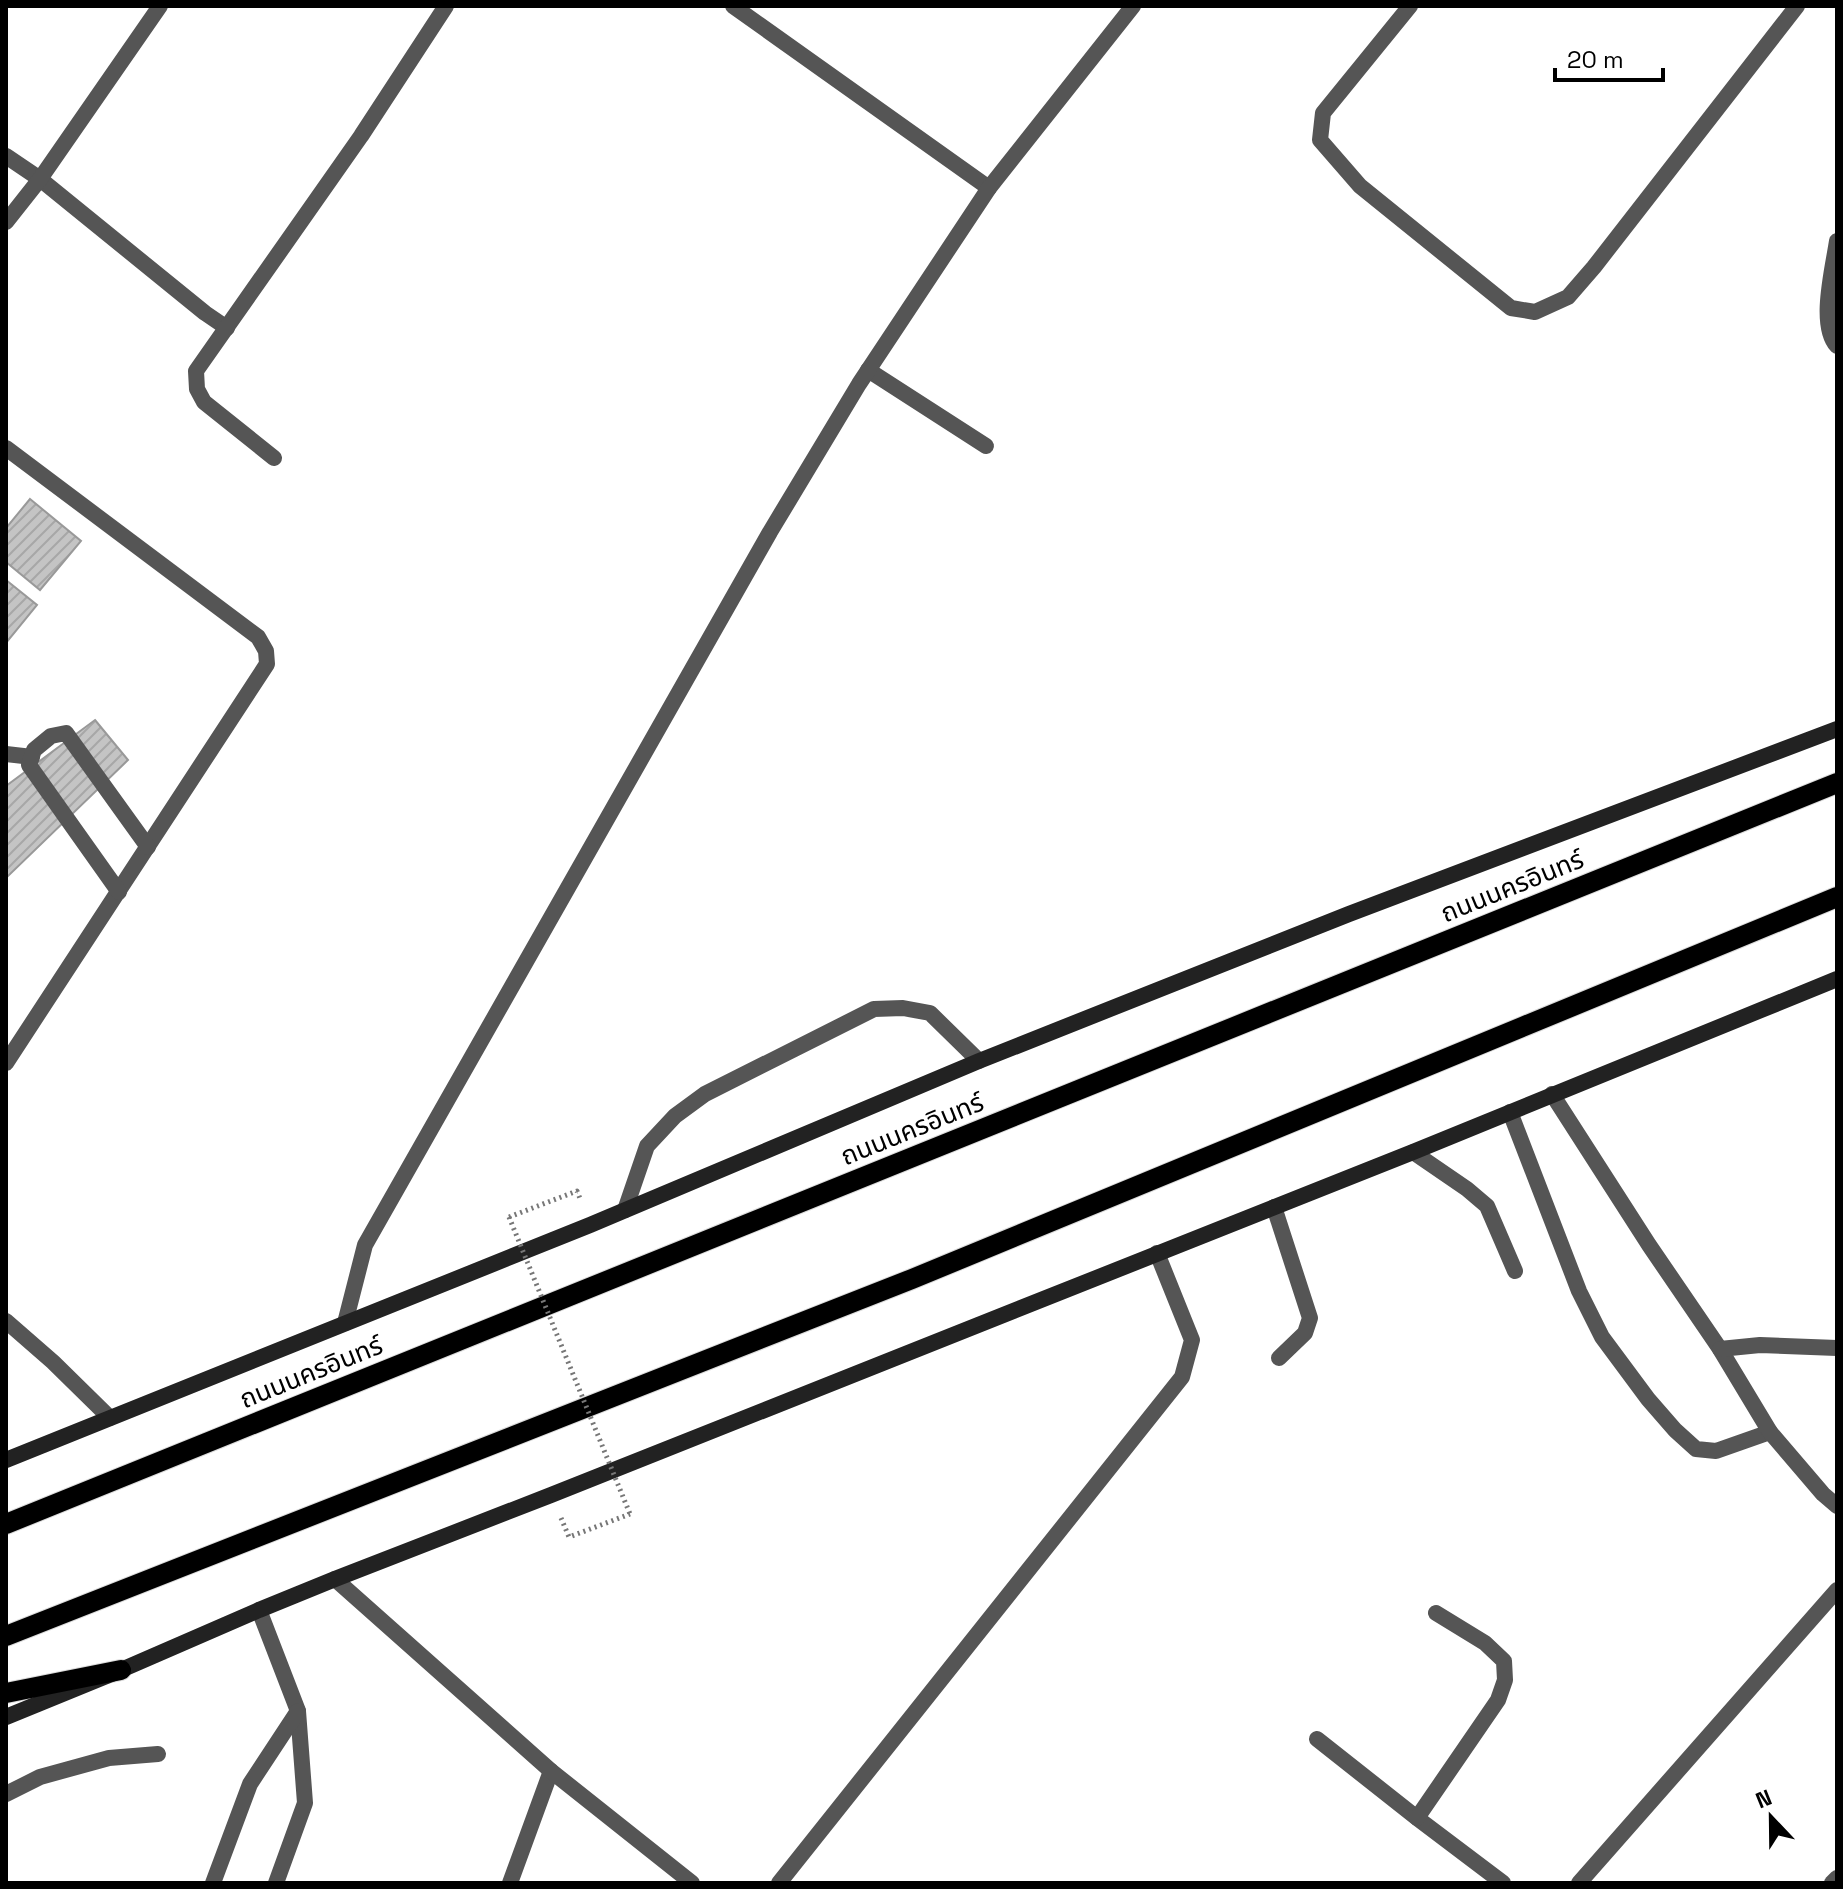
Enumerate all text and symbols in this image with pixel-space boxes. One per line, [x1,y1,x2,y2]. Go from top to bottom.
scale bar [1555,32,1663,82]
text: 20 m [1567,44,1624,75]
street label: ถนนนครอินทร์ [1435,841,1590,930]
street label: ถนนนครอินทร์ [835,1084,990,1173]
street label: ถนนนครอินทร์ [234,1327,389,1416]
north arrow [1731,1777,1811,1857]
text: N [1751,1783,1776,1814]

